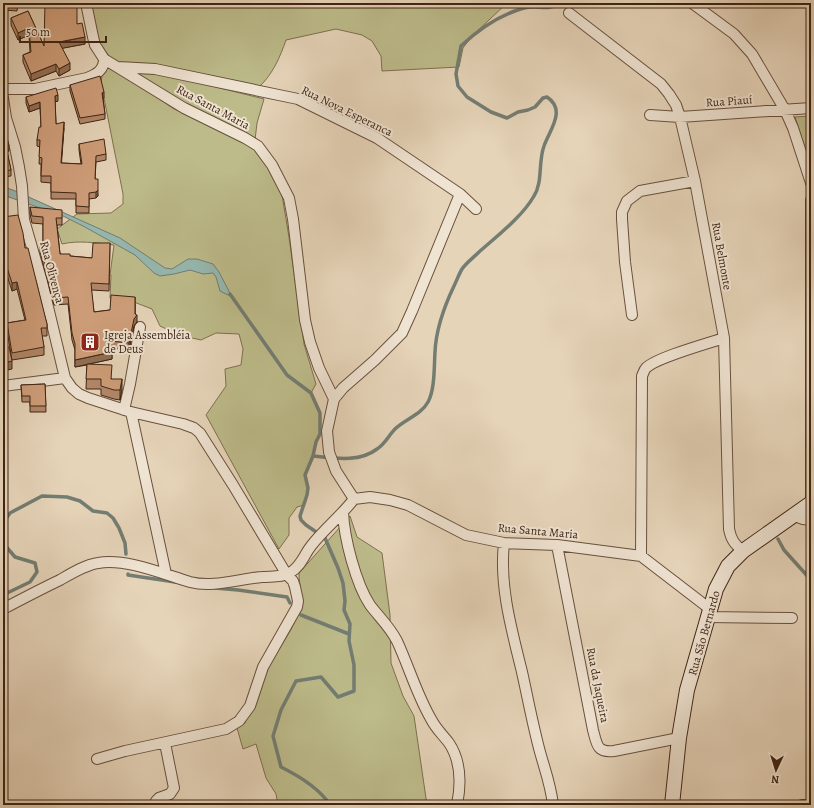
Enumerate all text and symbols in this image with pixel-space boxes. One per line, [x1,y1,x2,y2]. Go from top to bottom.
scale bar [20,18,106,44]
text: 50 m [26,24,50,40]
street label: Rua Santa Maria [174,81,253,133]
street label: Rua Nova Esperanca [299,82,396,140]
street label: Rua Piauí [705,91,753,111]
street label: Rua Belmonte [708,221,736,291]
street label: Rua Olivença [36,239,68,305]
place label: Igreja Assembléia de Deus [104,327,191,357]
building icon: Igreja Assembléia de Deus [79,331,101,353]
street label: Rua Santa Maria [497,520,579,543]
street label: Rua São Bernardo [684,589,724,677]
street label: Rua da Jaqueira [583,646,613,724]
north arrow [756,750,796,790]
text: N [771,772,780,787]

